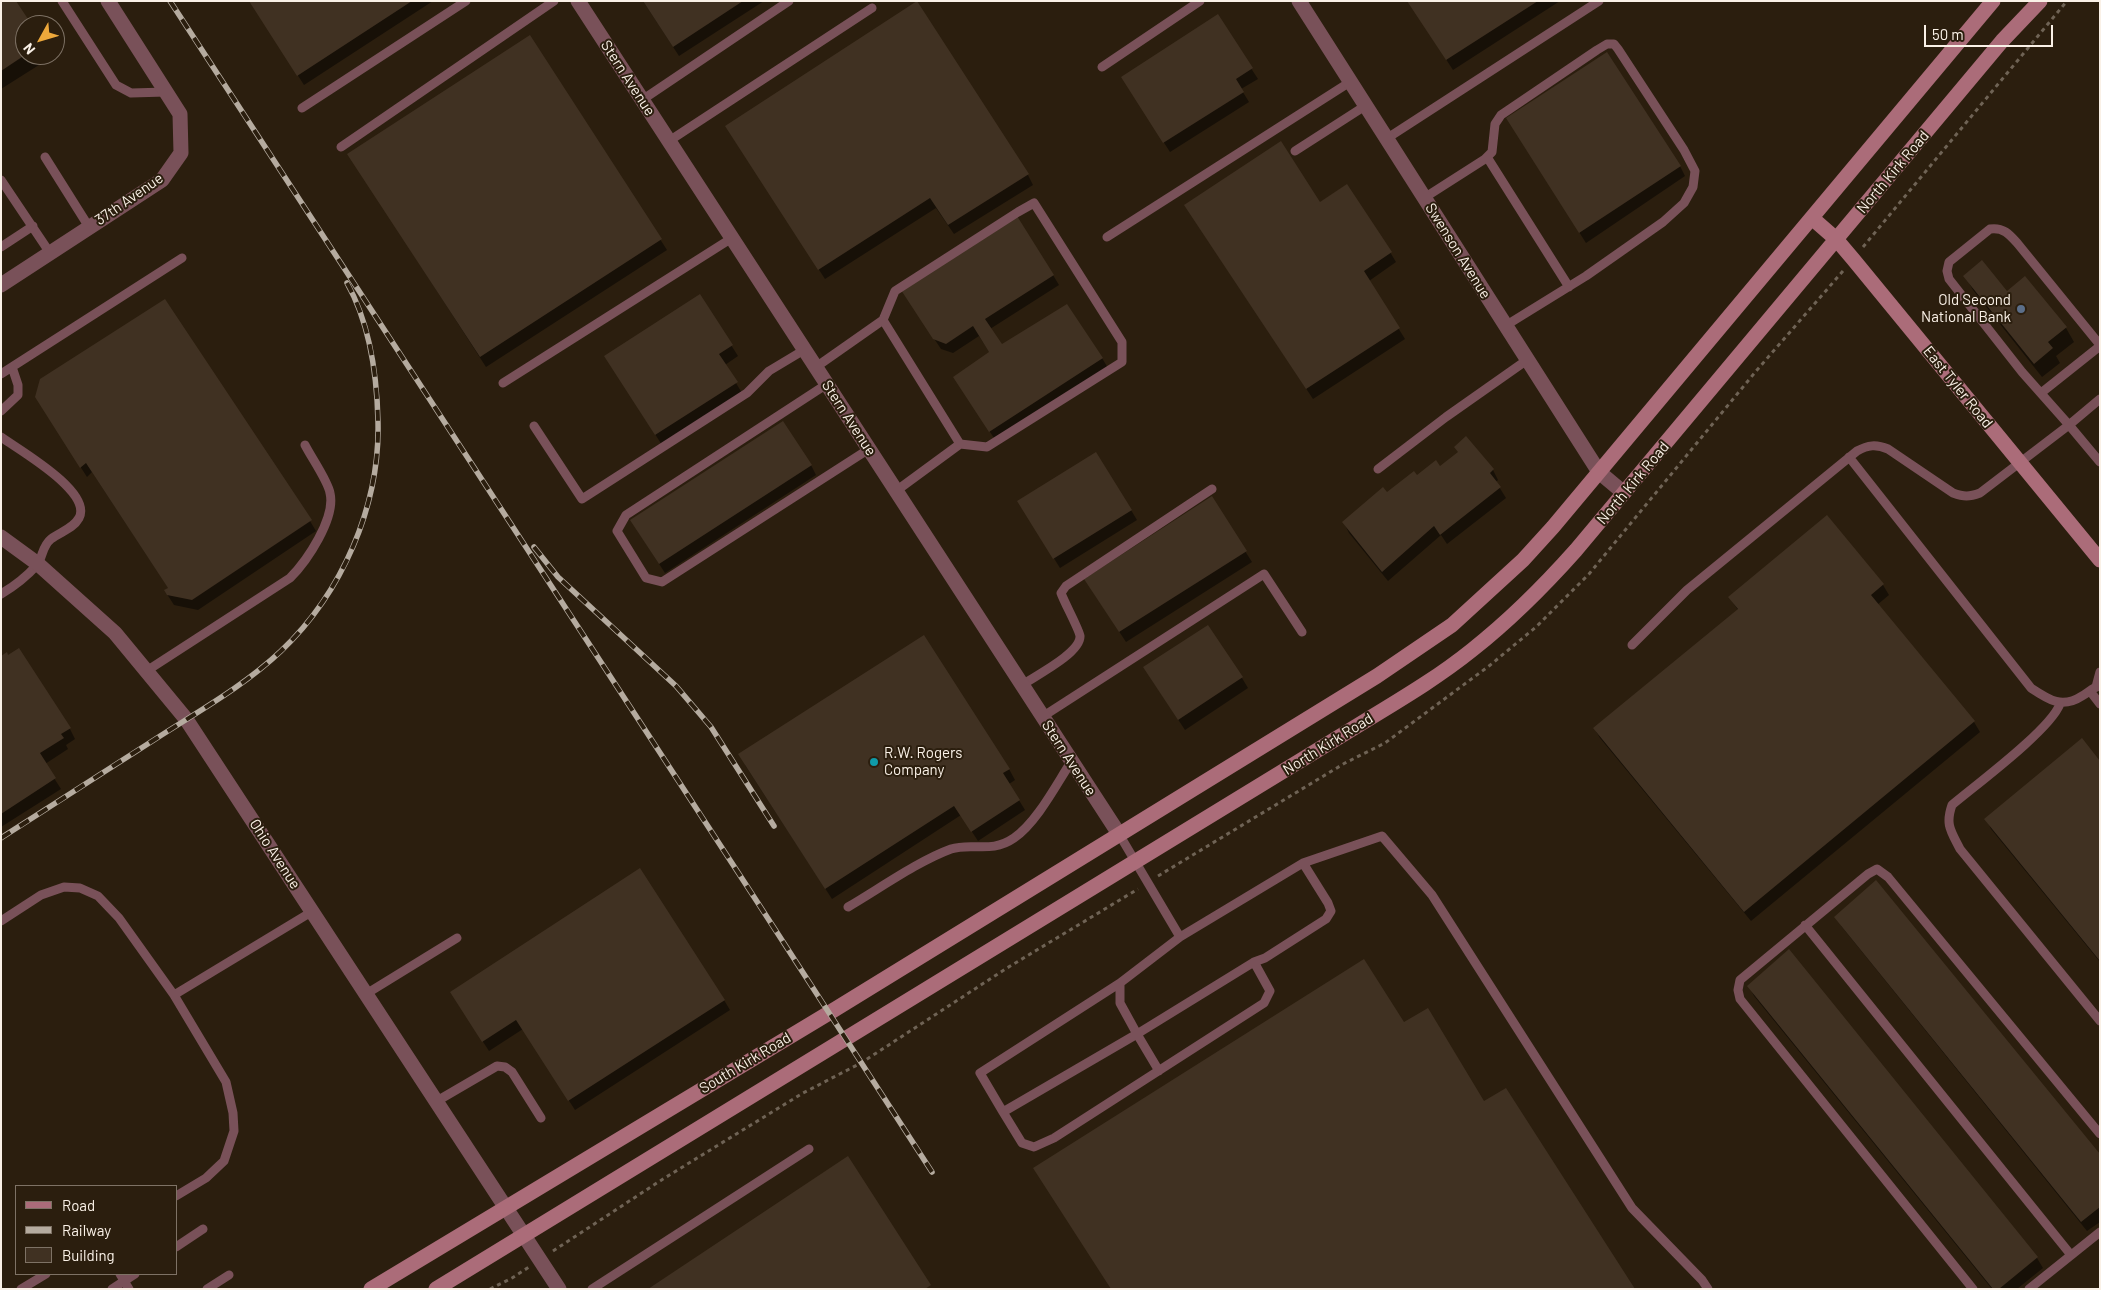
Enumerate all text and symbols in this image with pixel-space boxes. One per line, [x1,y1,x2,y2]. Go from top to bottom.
north arrow [15,15,65,65]
scale bar [1926,15,2055,47]
text: 50 m [1932,25,1964,43]
street label: Stern Avenue [597,37,659,119]
text: N [19,40,38,58]
street label: North Kirk Road [1853,127,1933,217]
street label: 37th Avenue [91,169,167,229]
street label: Swenson Avenue [1421,200,1495,302]
place label: Old Second National Bank [1921,291,2011,326]
marker: Old Second National Bank [2015,303,2027,315]
street label: East Tyler Road [1919,342,1997,432]
street label: Stern Avenue [818,377,880,459]
street label: North Kirk Road [1593,438,1673,528]
street label: North Kirk Road [1280,709,1376,779]
street label: Stern Avenue [1038,717,1100,799]
place label: R.W. Rogers Company [884,744,963,779]
marker: R.W. Rogers Company [868,756,880,768]
street label: Ohio Avenue [246,816,304,892]
street label: South Kirk Road [696,1029,794,1097]
legend [15,1185,178,1275]
text: Road [62,1196,95,1214]
text: Railway [62,1221,111,1239]
text: Building [62,1246,115,1264]

